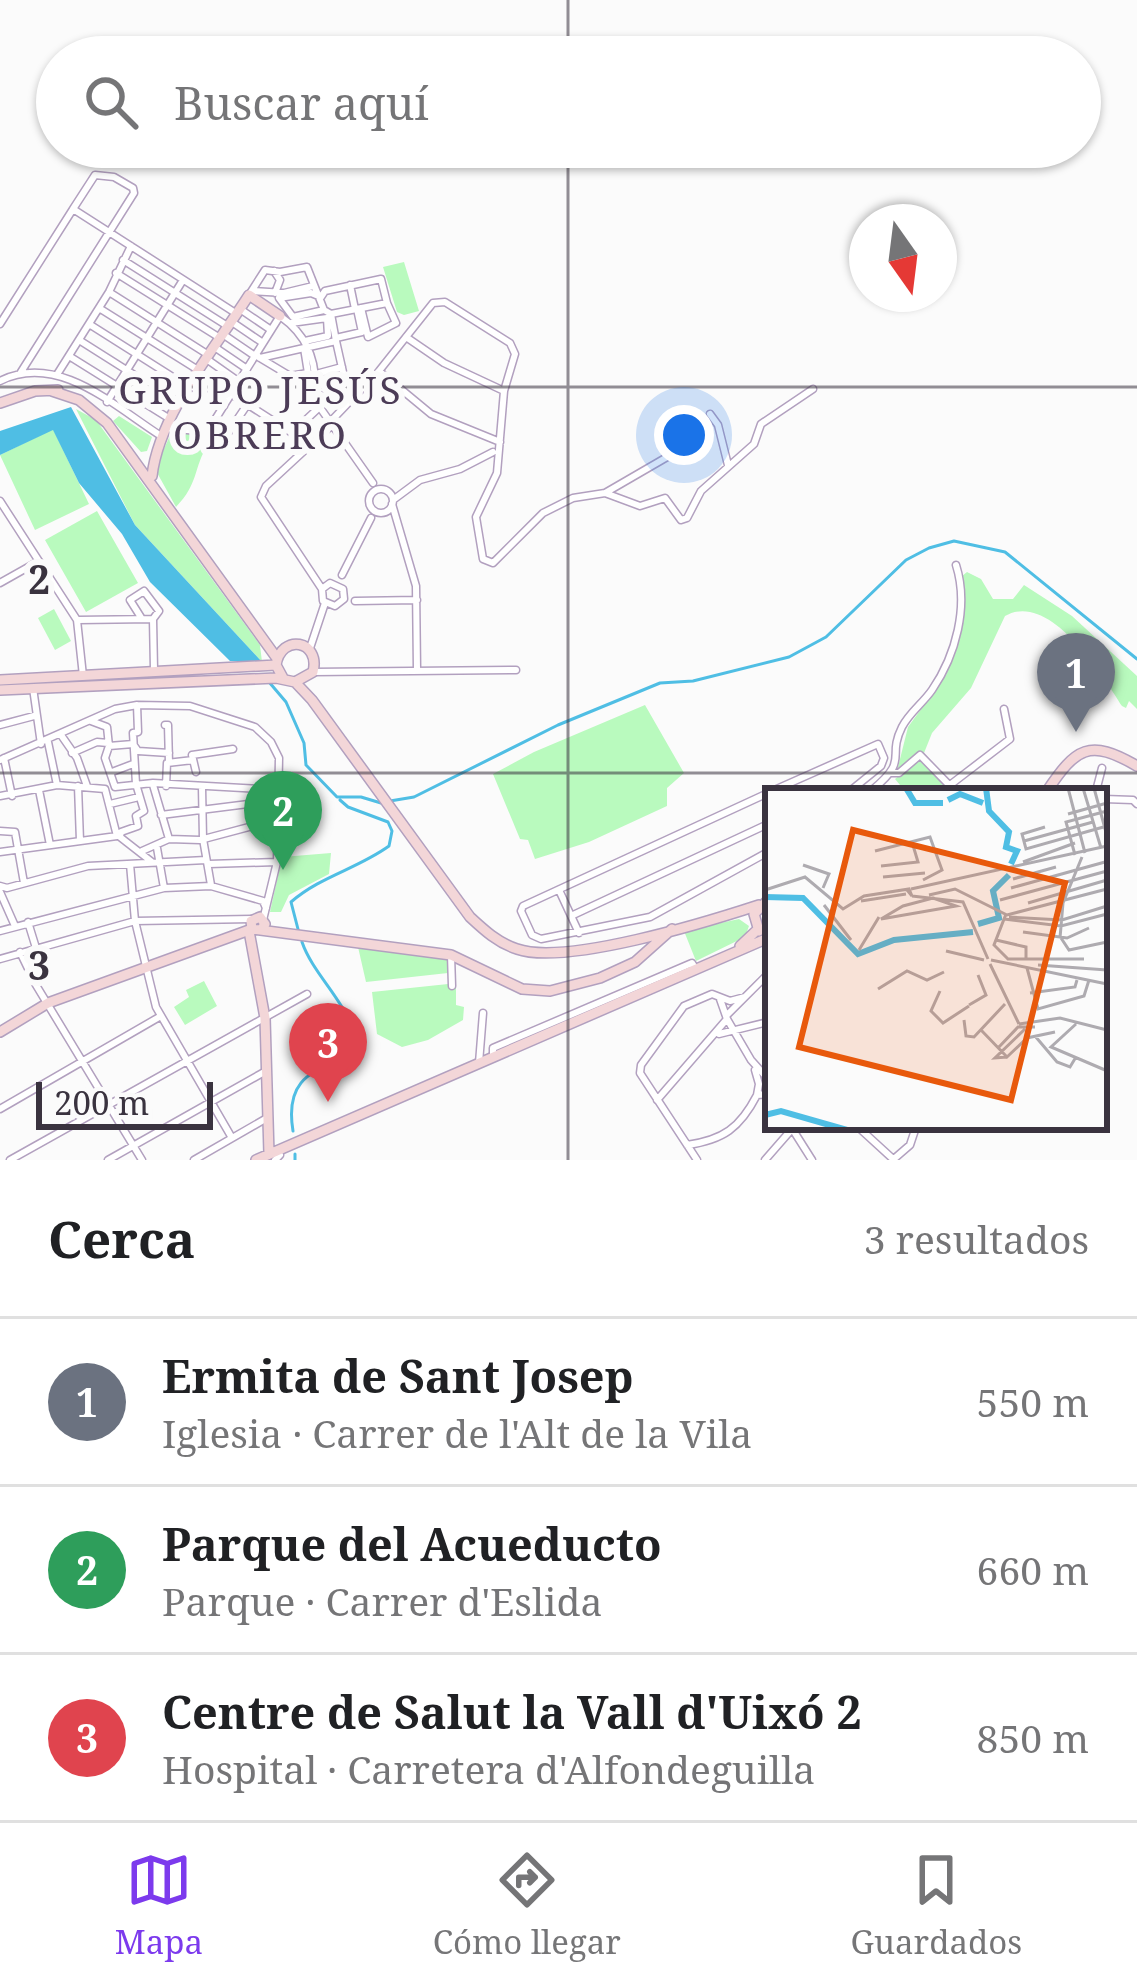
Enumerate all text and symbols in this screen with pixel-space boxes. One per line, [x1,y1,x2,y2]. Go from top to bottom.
search box [36,36,1101,168]
icon: search [78,69,144,135]
text: Buscar aquí [174,72,429,133]
north arrow [849,204,957,312]
district label: GRUPO JESÚS OBRERO [118,362,404,460]
your location [654,405,714,465]
text: 2 [28,552,50,605]
pin: 1 [1037,633,1115,732]
pin: 2 [244,771,322,870]
inset map [765,788,1107,1130]
text: 3 [28,938,50,991]
pin: 3 [289,1003,367,1102]
scale bar [36,1076,213,1129]
text: 200 m [54,1080,149,1125]
text: Cerca [48,1203,195,1273]
text: 3 resultados [864,1212,1089,1265]
text: Ermita de Sant Josep [162,1345,634,1406]
text: 1 [76,1375,98,1428]
text: 550 m [977,1375,1089,1428]
text: Iglesia · Carrer de l'Alt de la Vila [162,1406,752,1459]
text: Parque del Acueducto [162,1513,662,1574]
text: 2 [76,1543,98,1596]
text: 660 m [977,1543,1089,1596]
text: Parque · Carrer d'Eslida [162,1574,602,1627]
text: Centre de Salut la Vall d'Uixó 2 [162,1681,862,1742]
text: 3 [76,1711,98,1764]
text: 850 m [977,1711,1089,1764]
text: Hospital · Carretera d'Alfondeguilla [162,1742,815,1795]
tab: Mapa [115,1847,203,1964]
tab: Cómo llegar [433,1847,621,1964]
tab: Guardados [851,1847,1022,1964]

